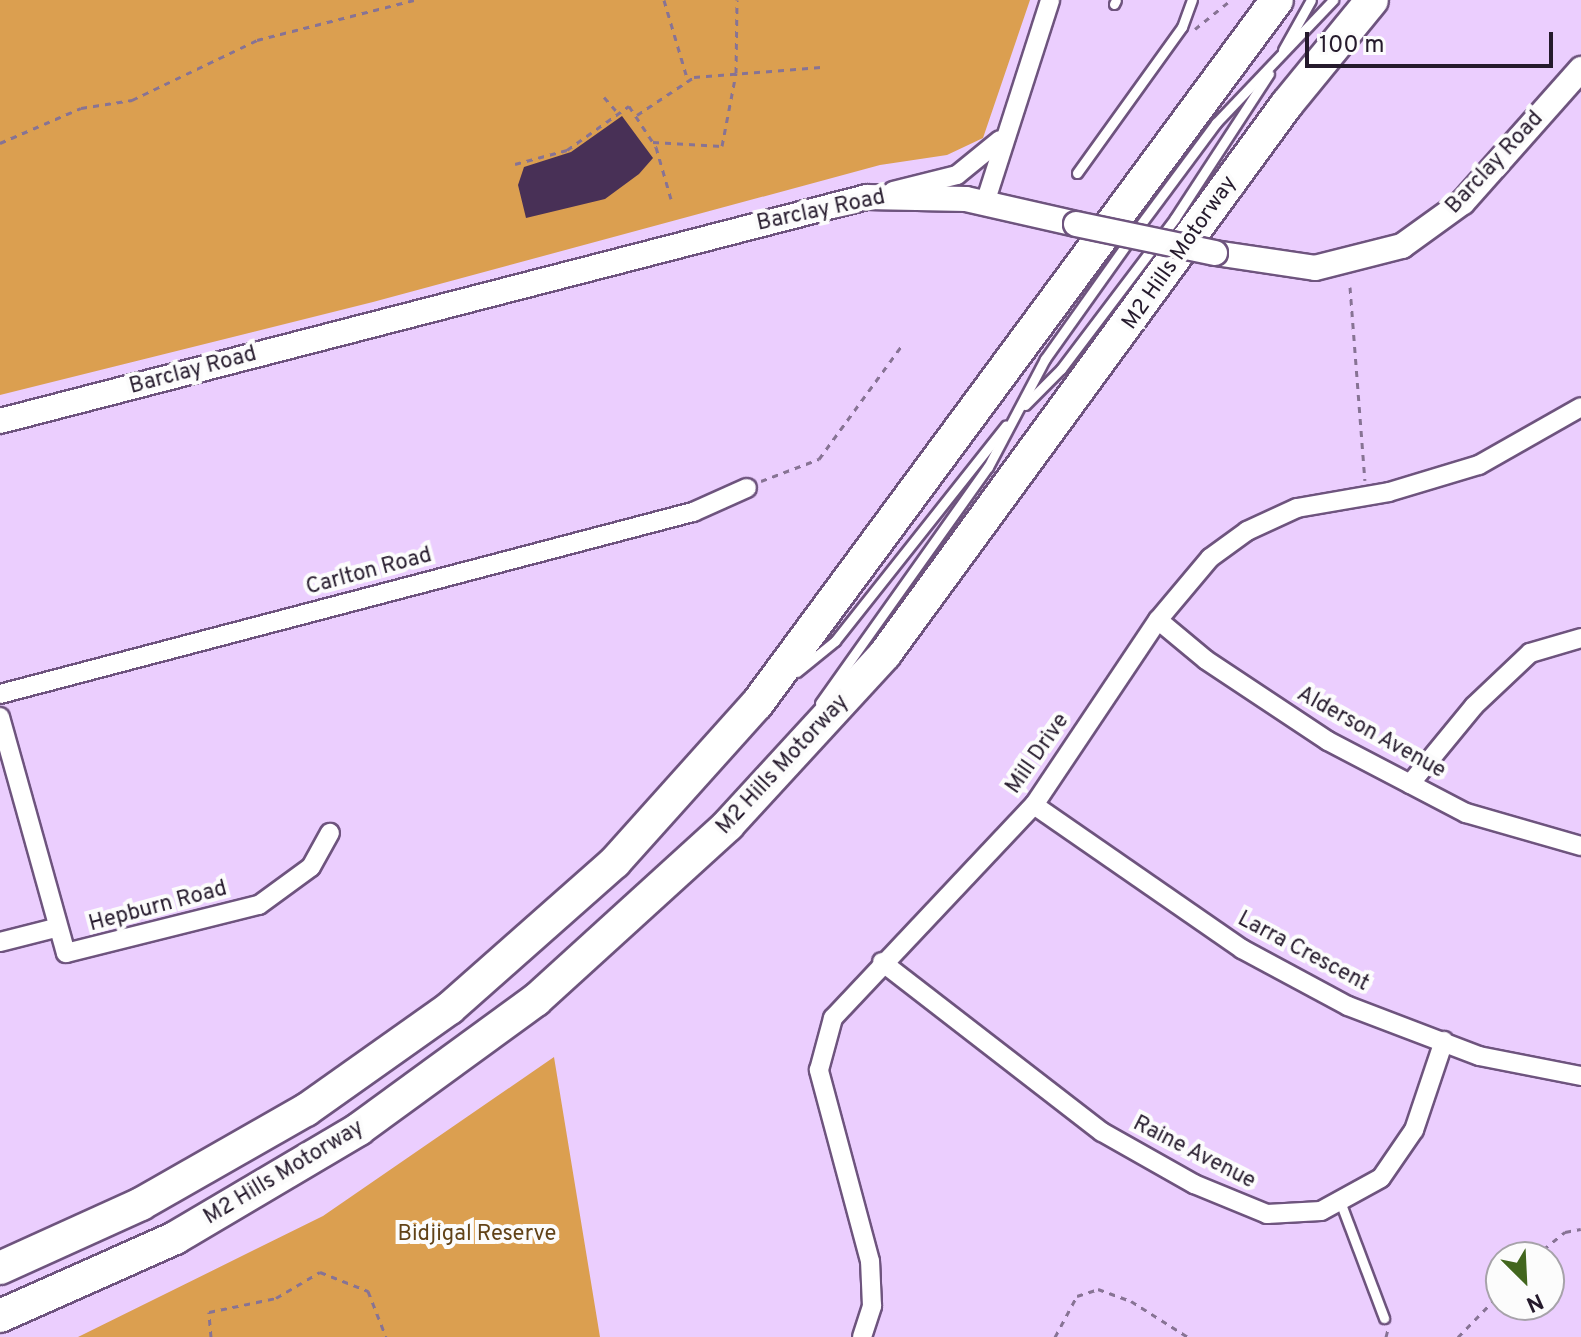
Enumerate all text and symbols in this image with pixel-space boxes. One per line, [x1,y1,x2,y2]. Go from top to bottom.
scale bar [1309,16,1557,66]
text: 100 m [1319,31,1385,61]
street label: Barclay Road [1441,106,1549,220]
street label: M2 Hills Motorway [1117,171,1243,335]
street label: Barclay Road [754,185,888,237]
street label: Barclay Road [127,341,259,401]
street label: Carlton Road [303,543,435,601]
street label: Alderson Avenue [1292,681,1450,785]
street label: M2 Hills Motorway [711,690,855,840]
street label: Mill Drive [1001,709,1075,799]
street label: Hepburn Road [86,876,230,938]
street label: Larra Crescent [1233,906,1373,998]
street label: Raine Avenue [1128,1111,1260,1195]
street label: M2 Hills Motorway [199,1115,369,1231]
park label: Bidjigal Reserve [398,1222,556,1248]
north arrow [1485,1241,1565,1321]
text: N [1521,1286,1547,1317]

